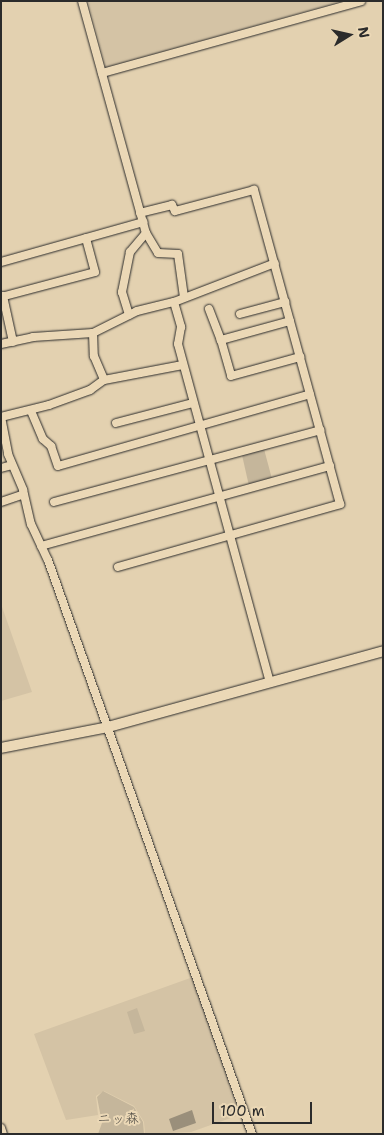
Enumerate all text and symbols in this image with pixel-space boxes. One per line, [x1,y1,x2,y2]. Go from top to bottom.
north arrow [324,10,374,60]
text: N [354,25,374,39]
scale bar [214,1092,314,1124]
text: 100 m [220,1101,265,1121]
park label: ニッ森 [97,1110,139,1126]

